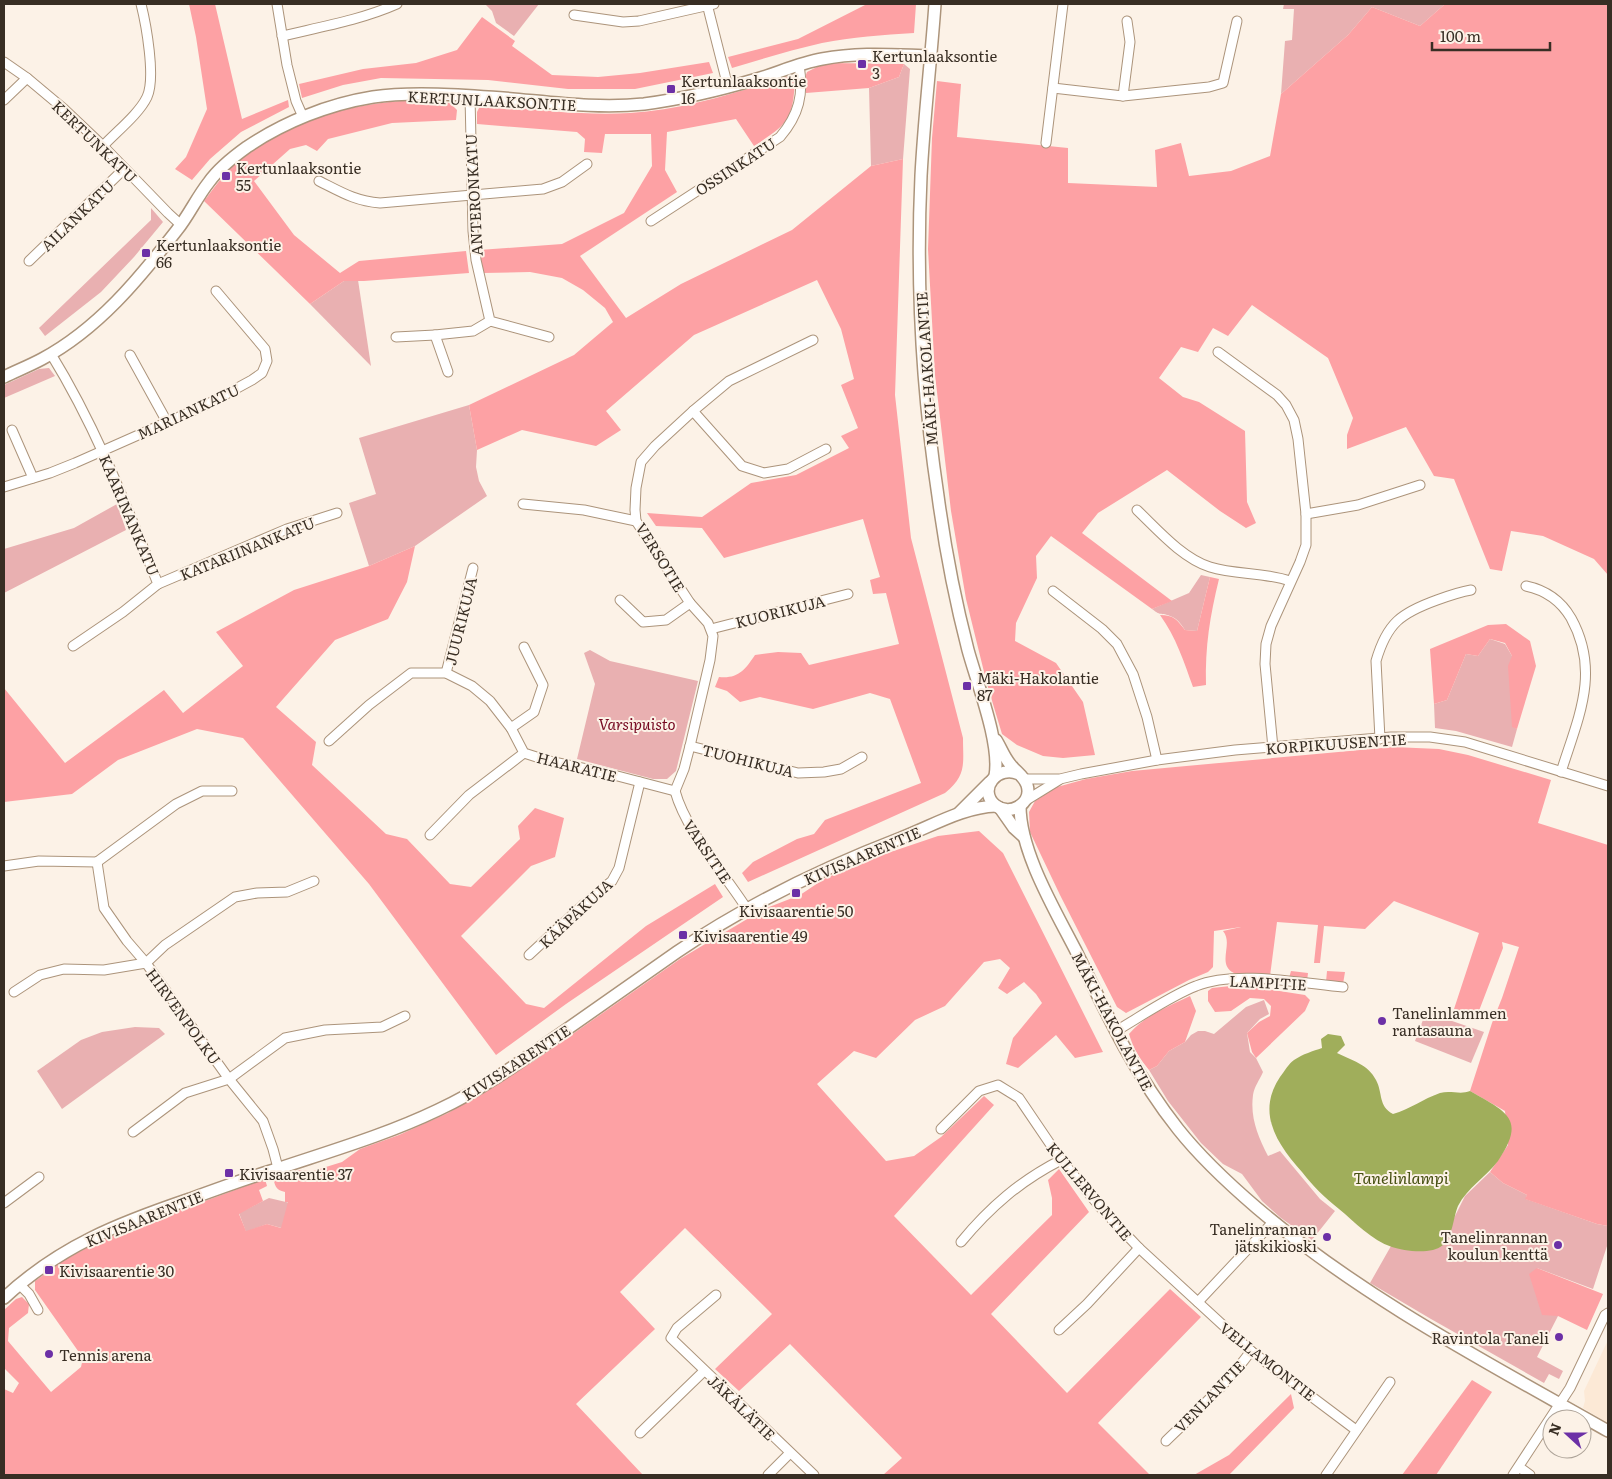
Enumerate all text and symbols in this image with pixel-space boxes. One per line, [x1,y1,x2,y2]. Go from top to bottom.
scale bar [1432,20,1550,52]
text: 100 m [1440,24,1481,47]
place label: Kertunlaaksontie 3 [872,44,997,84]
marker: Kertunlaaksontie 3 [856,58,868,70]
place label: Kertunlaaksontie 16 [681,69,806,109]
marker: Kertunlaaksontie 16 [665,83,677,95]
street label: KERTUNLAAKSONTIE [407,84,577,116]
street label: KERTUNKATU [47,94,143,188]
street label: OSSINKATU [690,131,780,201]
street label: ANTERONKATU [458,133,488,257]
place label: Kertunlaaksontie 55 [236,156,361,196]
marker: Kertunlaaksontie 55 [220,170,232,182]
street label: AILANKATU [35,174,119,256]
place label: Kertunlaaksontie 66 [156,233,281,273]
marker: Kertunlaaksontie 66 [140,247,152,259]
street label: MÄKI-HAKOLANTIE [909,291,943,447]
street label: MARIANKATU [133,377,243,445]
street label: KAARINANKATU [94,451,166,579]
street label: KATARIINANKATU [176,510,318,586]
street label: VERSOTIE [631,518,691,596]
street label: JUURIKUJA [438,574,482,668]
street label: KUORIKUJA [733,589,827,633]
place label: Mäki-Hakolantie 87 [977,666,1099,706]
marker: Mäki-Hakolantie 87 [961,680,973,692]
park label: Varsipuisto [598,712,676,735]
street label: KORPIKUUSENTIE [1265,727,1407,759]
street label: TUOHIKUJA [700,737,796,783]
street label: HAARATIE [535,745,619,787]
street label: VARSITIE [678,814,738,888]
street label: KIVISAARENTIE [800,820,924,890]
street label: KÄÄPÄKUJA [533,873,617,953]
marker: Kivisaarentie 50 [790,887,802,899]
place label: Kivisaarentie 50 [739,899,854,922]
place label: Kivisaarentie 49 [693,924,808,947]
marker: Kivisaarentie 49 [677,929,689,941]
street label: MÄKI-HAKOLANTIE [1067,947,1159,1095]
street label: HIRVENPOLKU [141,963,227,1069]
street label: LAMPITIE [1229,968,1307,996]
place label: Tanelinlammen rantasauna [1392,1001,1507,1041]
marker: Tanelinlammen rantasauna [1376,1015,1388,1027]
street label: KIVISAARENTIE [457,1018,575,1106]
street label: KULLERVONTIE [1042,1137,1138,1245]
place label: Kivisaarentie 37 [239,1162,353,1185]
water label: Tanelinlampi [1354,1165,1449,1189]
marker: Kivisaarentie 37 [223,1167,235,1179]
street label: KIVISAARENTIE [82,1184,206,1252]
place label: Tanelinrannan jätskikioski [1209,1217,1317,1257]
place label: Tanelinrannan koulun kenttä [1440,1225,1549,1265]
marker: Tanelinrannan jätskikioski [1321,1231,1333,1243]
marker: Tanelinrannan koulun kenttä [1552,1239,1564,1251]
place label: Kivisaarentie 30 [59,1259,175,1282]
marker: Kivisaarentie 30 [43,1264,55,1276]
street label: VELLAMONTIE [1215,1316,1321,1406]
place label: Ravintola Taneli [1431,1326,1549,1349]
marker: Ravintola Taneli [1553,1331,1565,1343]
place label: Tennis arena [59,1343,153,1366]
marker: Tennis arena [43,1348,55,1360]
street label: VENLANTIE [1168,1355,1250,1437]
street label: JÄKÄLÄTIE [703,1369,781,1445]
north arrow [1542,1409,1592,1459]
text: N [1542,1420,1565,1438]

